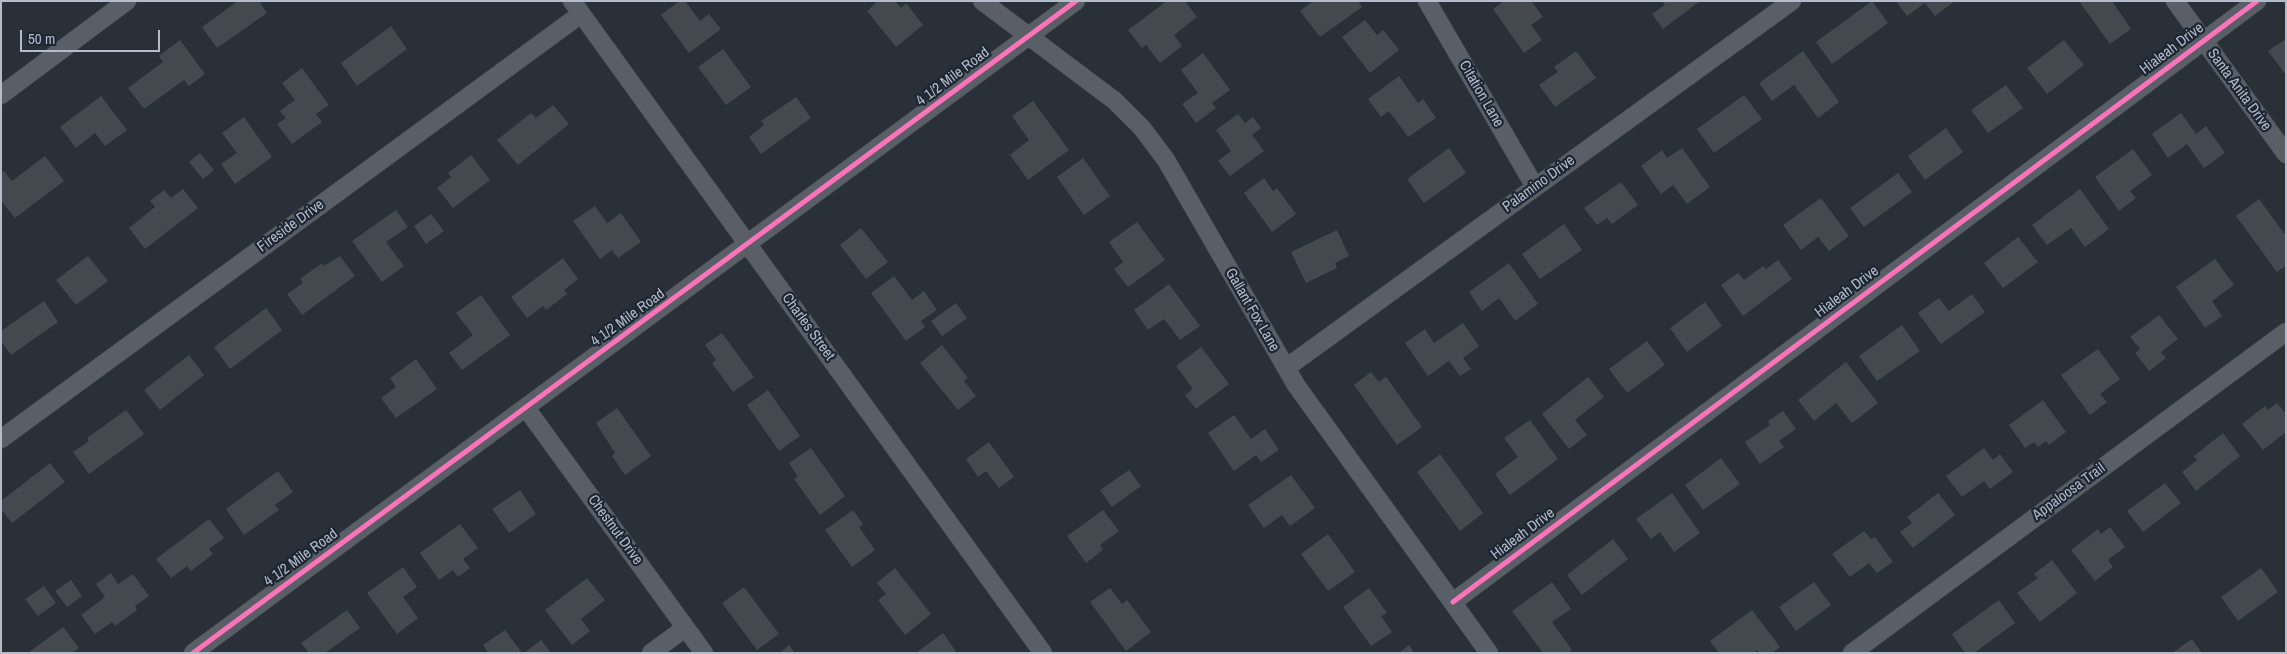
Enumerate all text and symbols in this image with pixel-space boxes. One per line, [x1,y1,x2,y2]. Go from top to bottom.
street label: Hialeah Drive [2137,19,2207,79]
scale bar [22,20,162,52]
text: 50 m [28,28,55,49]
street label: 4 1/2 Mile Road [913,44,993,110]
street label: Santa Anita Drive [2203,45,2275,135]
street label: Citation Lane [1455,58,1507,130]
street label: Palamino Drive [1499,152,1579,216]
street label: Fireside Drive [254,196,328,256]
street label: Hialeah Drive [1812,262,1882,322]
street label: Gallant Fox Lane [1221,265,1283,355]
street label: 4 1/2 Mile Road [588,285,668,351]
street label: Charles Street [778,290,838,364]
street label: Appaloosa Trail [2029,460,2109,524]
street label: Chestnut Drive [584,492,646,568]
street label: Hialeah Drive [1488,504,1558,564]
street label: 4 1/2 Mile Road [261,525,341,591]

